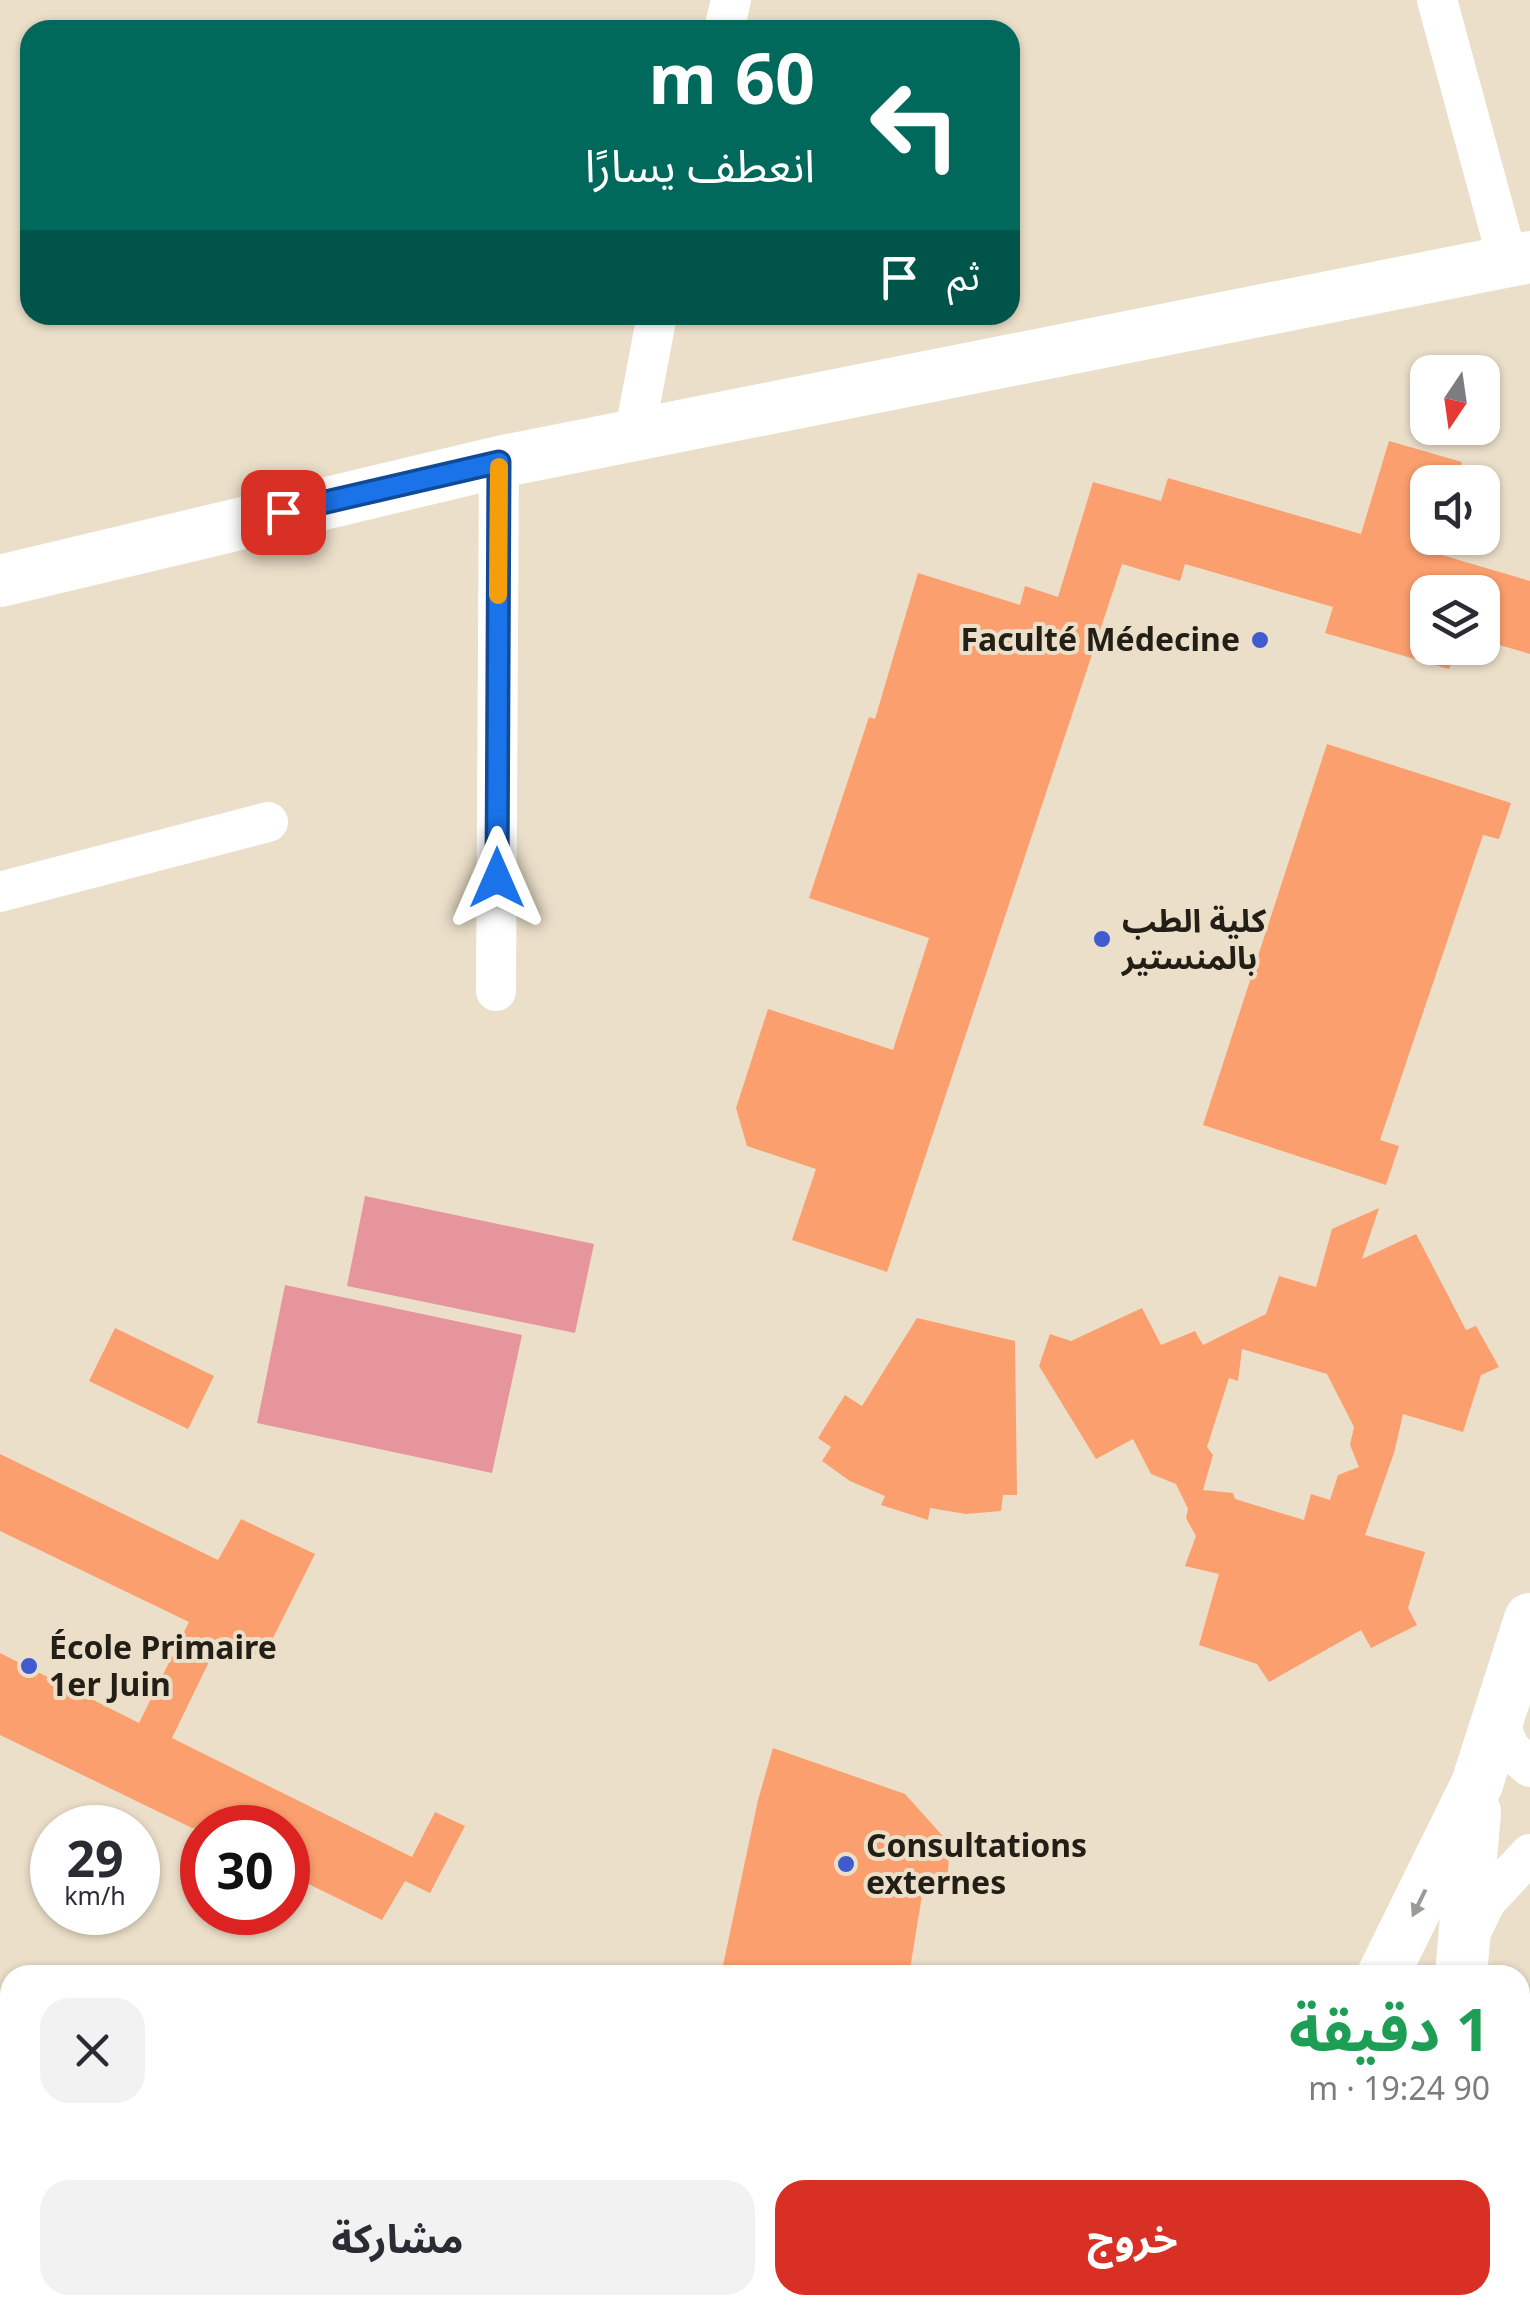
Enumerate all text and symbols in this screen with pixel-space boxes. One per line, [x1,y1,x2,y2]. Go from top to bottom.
text: 60 m [648,29,815,125]
icon: left [850,60,980,190]
text: انعطف يسارًا [585,134,815,195]
text: ثم [947,249,980,301]
icon: arrive [872,250,927,305]
north arrow [1410,355,1500,445]
map controls [1410,355,1500,665]
button: sound [1410,465,1500,555]
pin [241,470,326,555]
icon: arrive [256,485,311,540]
button: layers [1410,575,1500,665]
place label: Faculté Médecine [961,617,1240,660]
marker: Faculté Médecine [1249,629,1271,651]
position arrow [445,826,549,930]
place label: كلية الطب بالمنستير [1120,898,1266,978]
marker: كلية الطب بالمنستير [1091,928,1113,950]
place label: École Primaire 1er Juin [49,1625,277,1705]
marker: École Primaire 1er Juin [18,1655,40,1677]
speed limit sign: 30 [180,1805,310,1935]
place label: Consultations externes [866,1823,1087,1903]
text: 29 [66,1824,124,1892]
marker: Consultations externes [835,1853,857,1875]
text: km/h [64,1878,126,1912]
one-way arrow [1411,1889,1428,1918]
text: 1 دقيقة [1289,1987,1490,2069]
button: close [40,1998,145,2103]
text: 90 m · 19:24 [1308,2066,1490,2109]
button: مشاركة [40,2180,755,2295]
button: خروج [775,2180,1490,2295]

